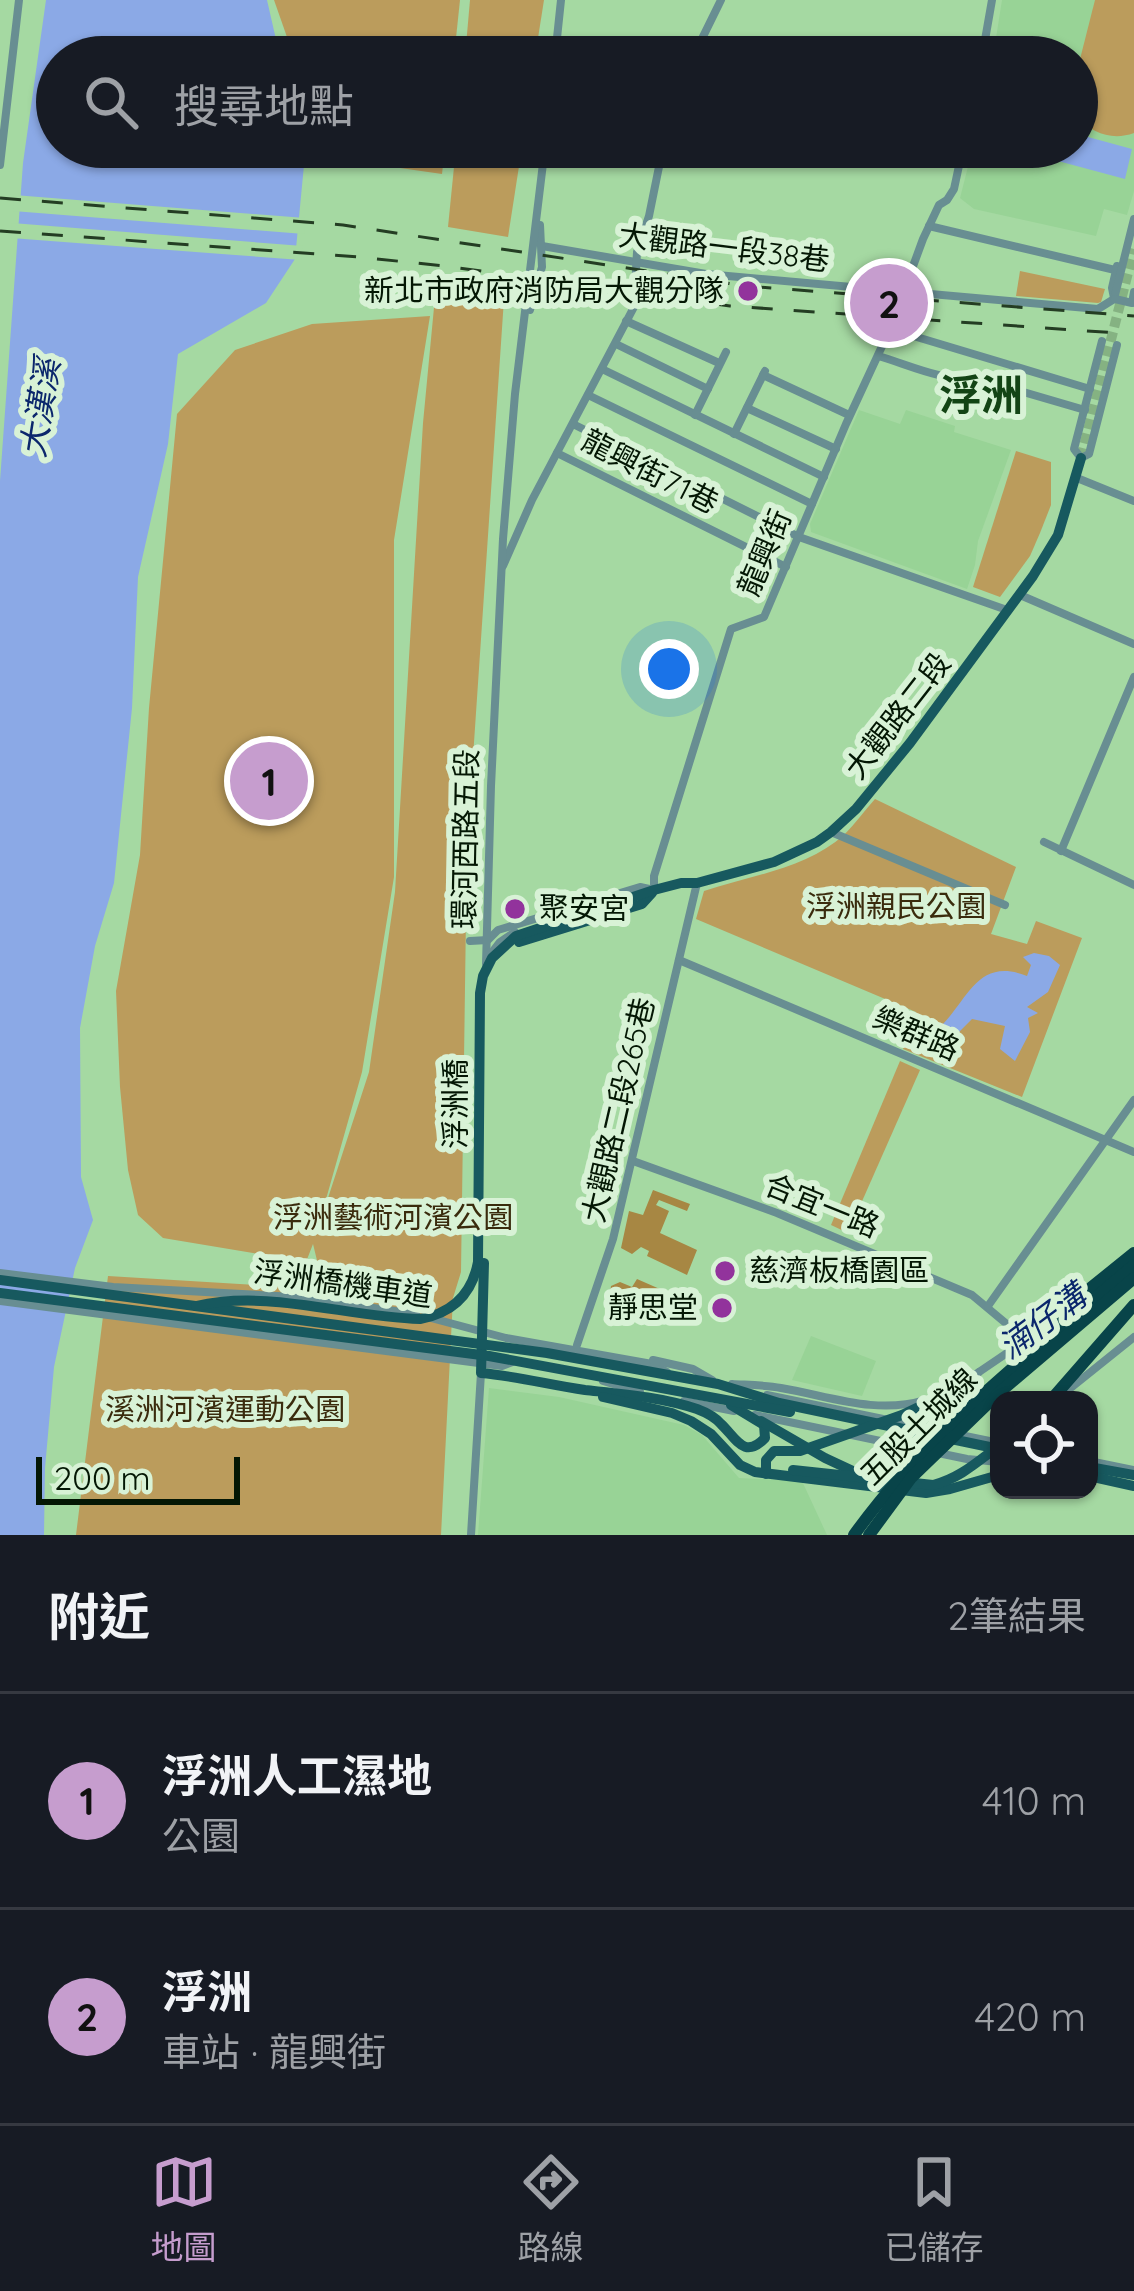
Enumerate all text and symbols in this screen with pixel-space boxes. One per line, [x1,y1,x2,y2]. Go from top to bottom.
search box [36,36,1098,168]
icon: search [78,69,144,135]
text: 搜尋地點 [174,77,354,133]
street label: 大觀路一段38巷 [617,215,832,279]
pin: 2 [850,258,928,348]
place label: 新北市政府消防局大觀分隊 [364,271,724,309]
marker: 新北市政府消防局大觀分隊 [735,278,761,304]
water label: 大漢溪 [12,352,68,460]
district label: 浮洲 [939,368,1023,421]
street label: 龍興街71巷 [576,421,725,522]
street label: 龍興街 [729,504,799,601]
your location [639,639,699,699]
street label: 大觀路二段 [836,645,958,786]
pin: 1 [230,736,308,826]
street label: 環河西路五段 [444,749,486,929]
park label: 浮洲親民公園 [806,887,986,925]
place label: 聚安宮 [539,889,629,927]
marker: 聚安宮 [502,896,528,922]
street label: 大觀路二段265巷 [574,994,662,1226]
street label: 樂群路 [868,998,965,1068]
street label: 浮洲橋 [436,1059,474,1149]
street label: 合宜一路 [760,1165,885,1245]
park label: 浮洲藝術河濱公園 [273,1198,513,1236]
place label: 慈濟板橋園區 [749,1251,929,1289]
street label: 浮洲橋機車道 [251,1252,435,1314]
marker: 慈濟板橋園區 [712,1258,738,1284]
water label: 湳仔溝 [990,1272,1097,1367]
place label: 靜思堂 [608,1288,698,1326]
marker: 靜思堂 [709,1295,735,1321]
street label: 五股土城線 [852,1360,985,1493]
park label: 溪洲河濱運動公園 [105,1390,345,1428]
map controls [990,1391,1098,1499]
button: locate [990,1391,1098,1499]
scale bar [36,1451,240,1504]
text: 200 m [54,1457,151,1498]
text: 附近 [48,1584,150,1648]
text: 2筆結果 [947,1591,1086,1640]
text: 浮洲人工濕地 [162,1747,432,1803]
text: 1 [79,1776,95,1825]
text: 410 m [982,1776,1086,1825]
text: 公園 [162,1811,240,1860]
text: 浮洲 [162,1963,252,2019]
text: 2 [76,1992,98,2041]
text: 420 m [974,1992,1086,2041]
text: 車站 · 龍興街 [162,2027,386,2076]
tab: 地圖 [151,2149,217,2269]
tab: 路線 [518,2149,584,2269]
tab: 已儲存 [885,2149,984,2269]

